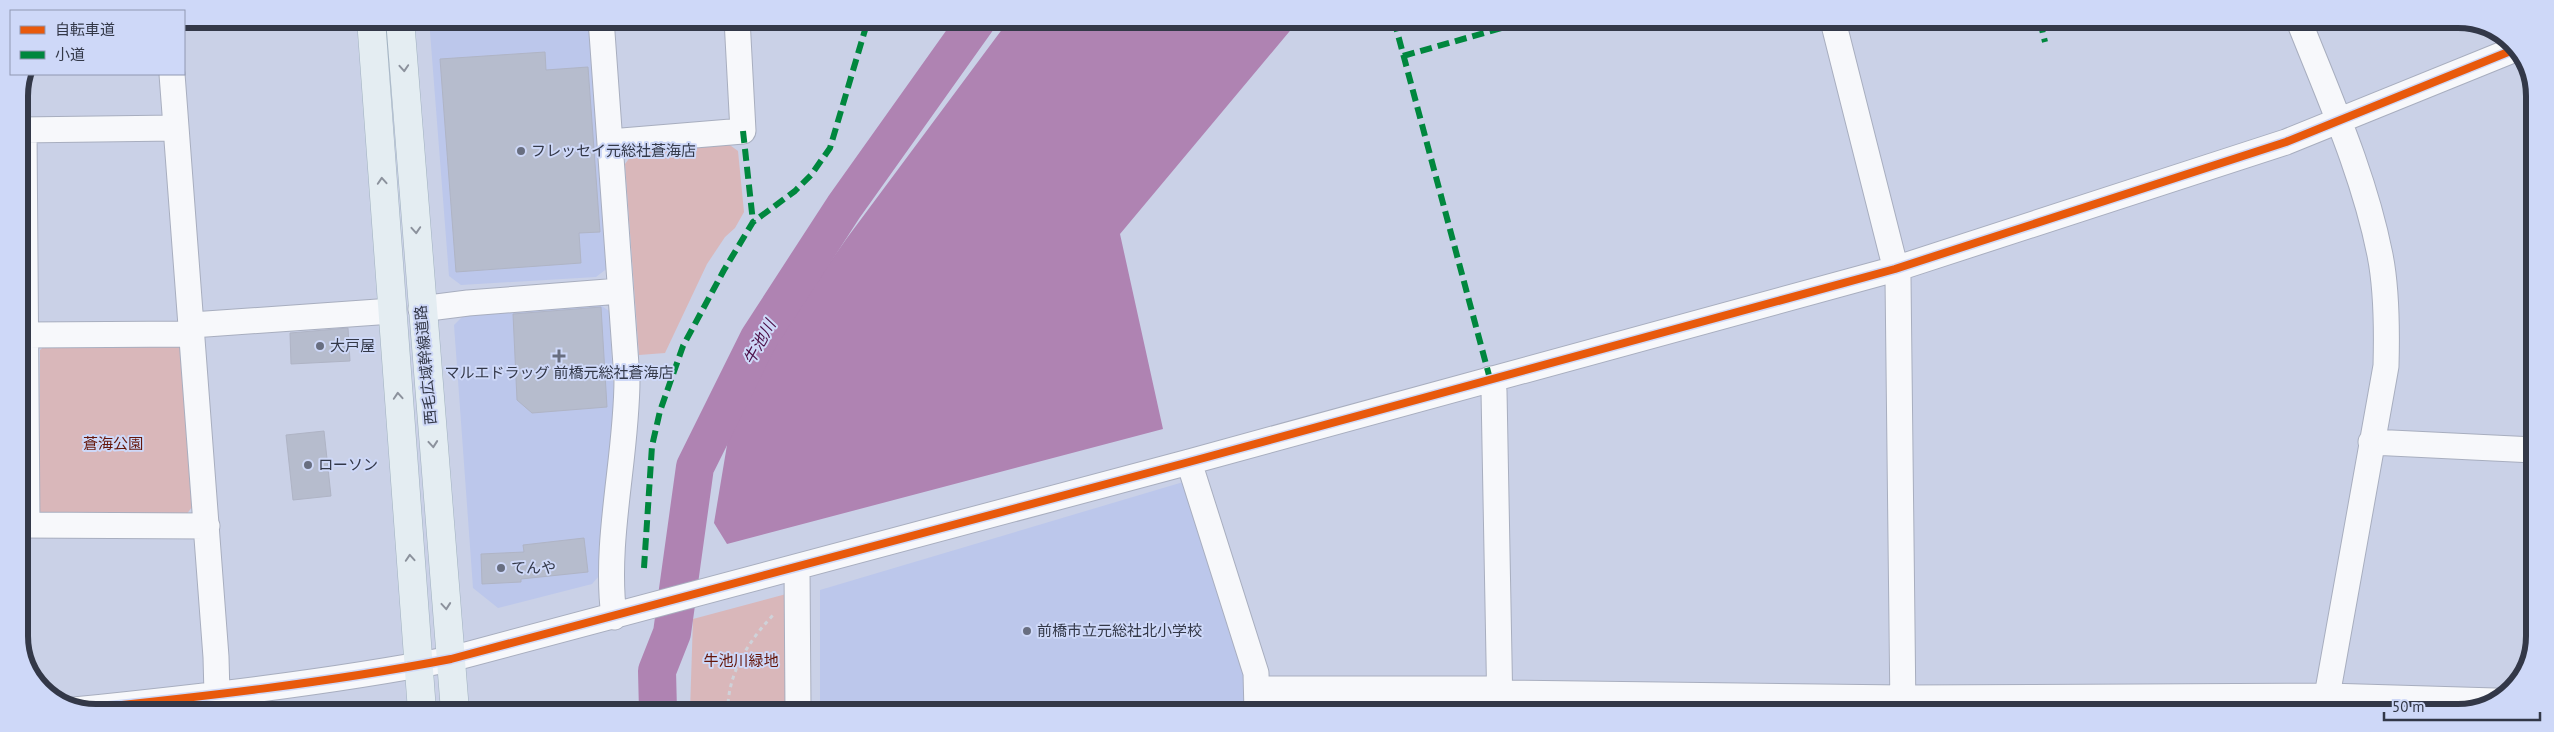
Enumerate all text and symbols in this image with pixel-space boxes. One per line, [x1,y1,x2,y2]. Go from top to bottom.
legend [10,10,185,75]
text: 自転車道 [55,20,115,39]
text: 小道 [55,45,85,64]
one-way arrow [398,64,409,72]
place label: フレッセイ元総社蒼海店 [531,141,696,160]
marker: フレッセイ元総社蒼海店 [515,145,527,157]
one-way arrow [377,177,388,185]
one-way arrow [410,226,421,234]
street label: 西毛広域幹線道路 [411,304,440,426]
water label: 牛池川 [739,314,780,368]
place label: 大戸屋 [330,336,375,355]
marker: 大戸屋 [314,340,326,352]
marker: マルエドラッグ 前橋元総社蒼海店 [553,350,565,362]
place label: マルエドラッグ 前橋元総社蒼海店 [444,363,674,382]
one-way arrow [392,391,403,399]
park label: 蒼海公園 [83,434,143,453]
one-way arrow [427,440,438,448]
place label: ローソン [318,455,378,474]
marker: ローソン [302,459,314,471]
one-way arrow [404,554,415,562]
place label: てんや [511,558,556,577]
marker: てんや [495,562,507,574]
one-way arrow [441,602,452,610]
place label: 前橋市立元総社北小学校 [1037,621,1202,640]
marker: 前橋市立元総社北小学校 [1021,625,1033,637]
park label: 牛池川緑地 [703,651,779,670]
scale bar [2384,690,2540,722]
text: 50 m [2392,697,2425,716]

